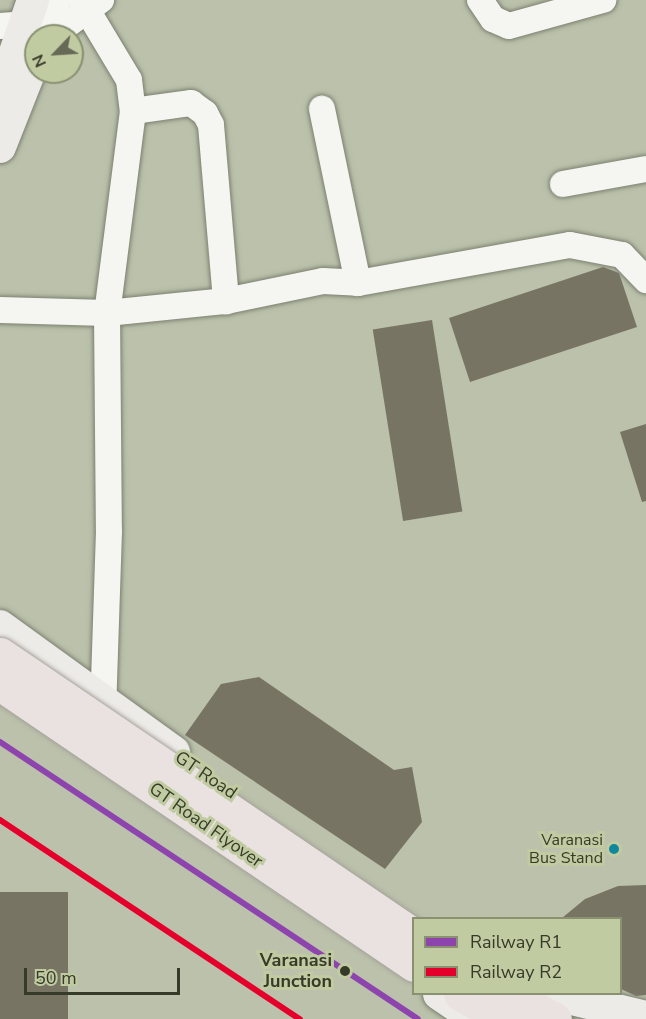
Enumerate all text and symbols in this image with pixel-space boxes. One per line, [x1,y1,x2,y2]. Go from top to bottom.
north arrow [24,24,84,84]
text: N [27,51,52,71]
street label: GT Road [171,746,241,804]
street label: GT Road Flyover [145,778,267,872]
place label: Varanasi Bus Stand [529,830,603,868]
marker: Varanasi Bus Stand [608,843,620,855]
legend [412,917,622,995]
text: Railway R1 [470,930,562,954]
place label: Varanasi Junction [260,950,332,992]
scale bar [27,956,183,994]
text: Railway R2 [470,960,562,984]
marker: Varanasi Junction [336,962,354,980]
text: 50 m [35,966,77,990]

